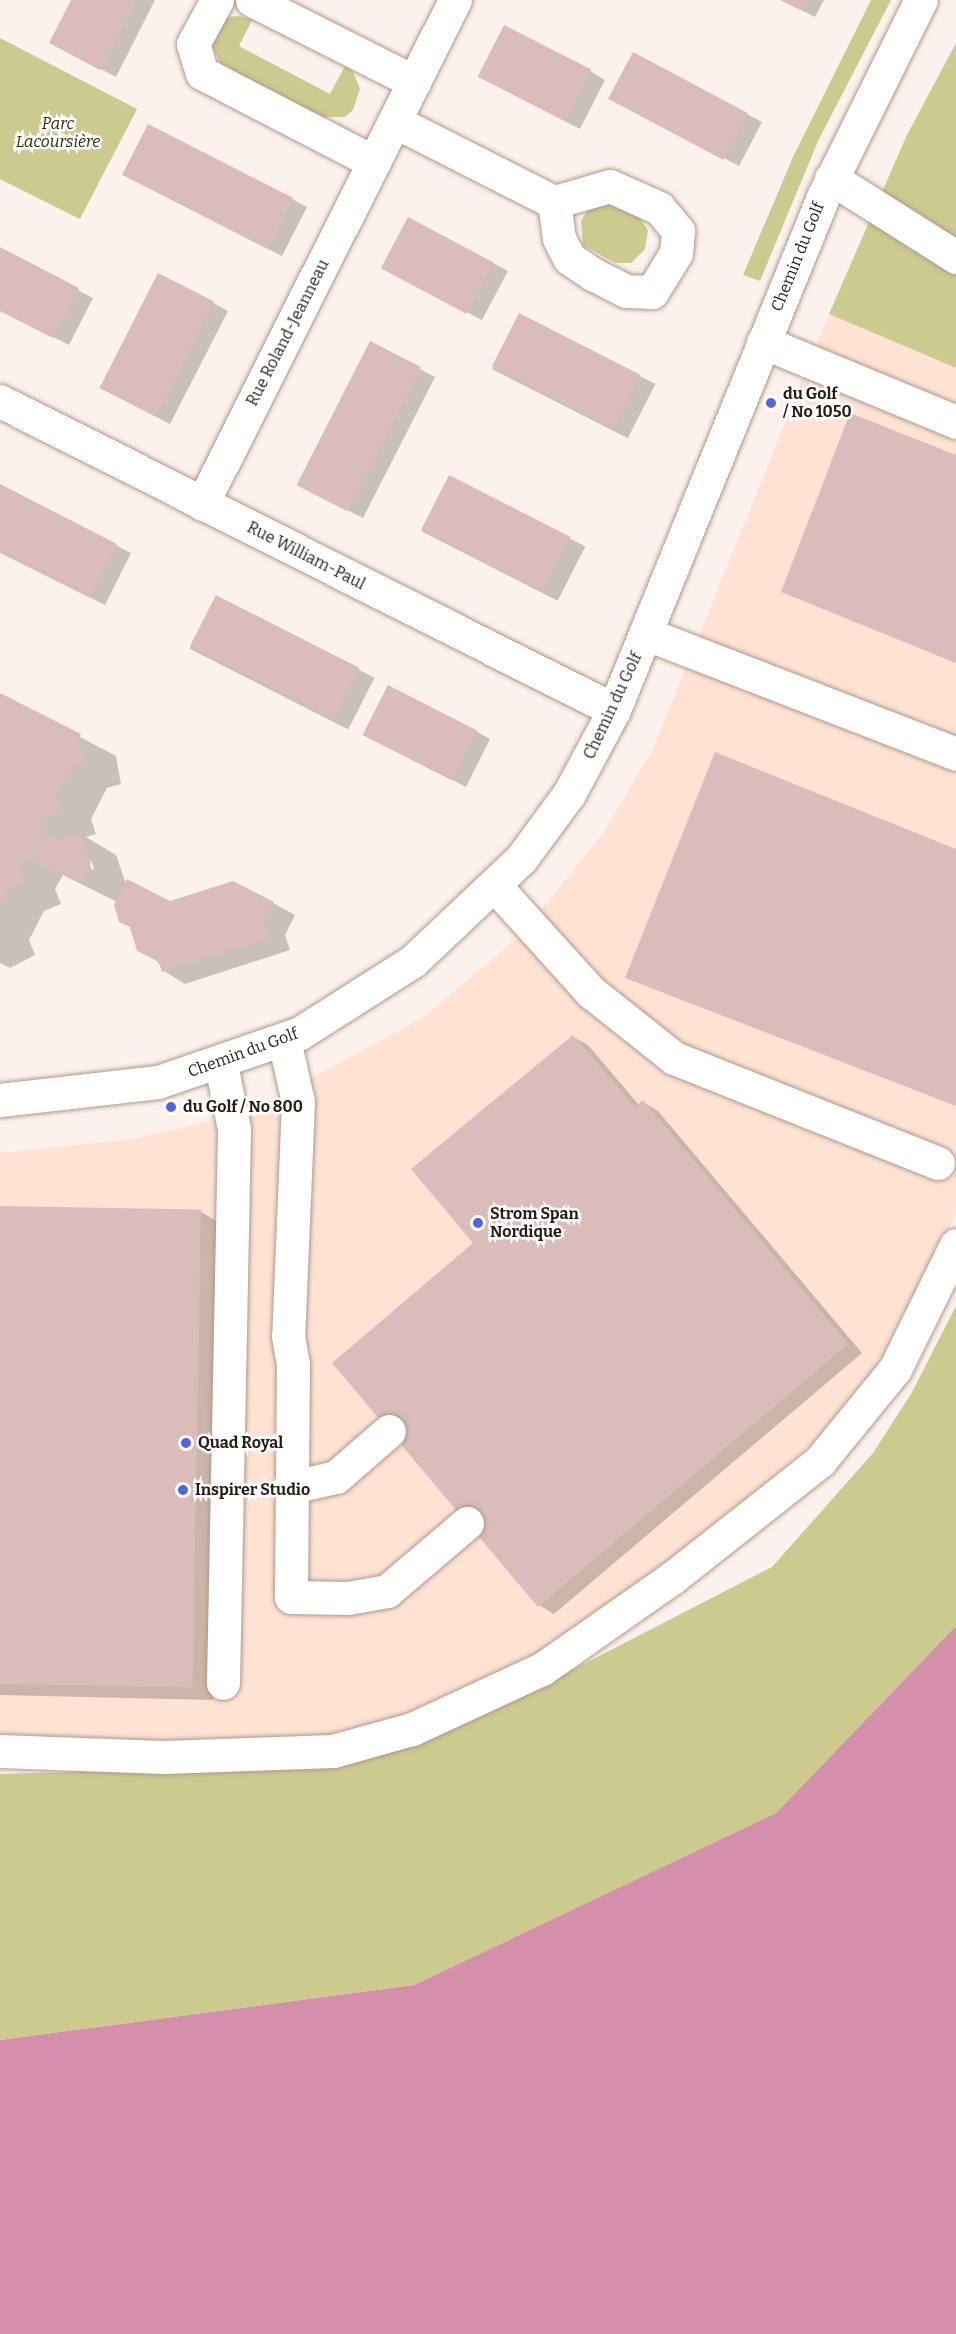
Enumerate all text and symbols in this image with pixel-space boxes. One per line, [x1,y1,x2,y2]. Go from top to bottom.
park label: Parc Lacoursière [16,114,100,152]
street label: Chemin du Golf [767,200,829,314]
street label: Rue Roland-Jeanneau [243,257,333,409]
place label: du Golf / No 1050 [783,384,852,422]
marker: du Golf / No 1050 [764,396,778,410]
street label: Rue William-Paul [244,518,368,594]
street label: Chemin du Golf [580,650,646,762]
street label: Chemin du Golf [185,1024,301,1082]
place label: du Golf / No 800 [183,1097,303,1117]
marker: du Golf / No 800 [164,1100,178,1114]
place label: Strom Span Nordique [490,1204,579,1242]
marker: Strom Span Nordique [471,1216,485,1230]
place label: Quad Royal [198,1433,283,1453]
marker: Quad Royal [179,1436,193,1450]
place label: Inspirer Studio [195,1480,310,1500]
marker: Inspirer Studio [176,1483,190,1497]

